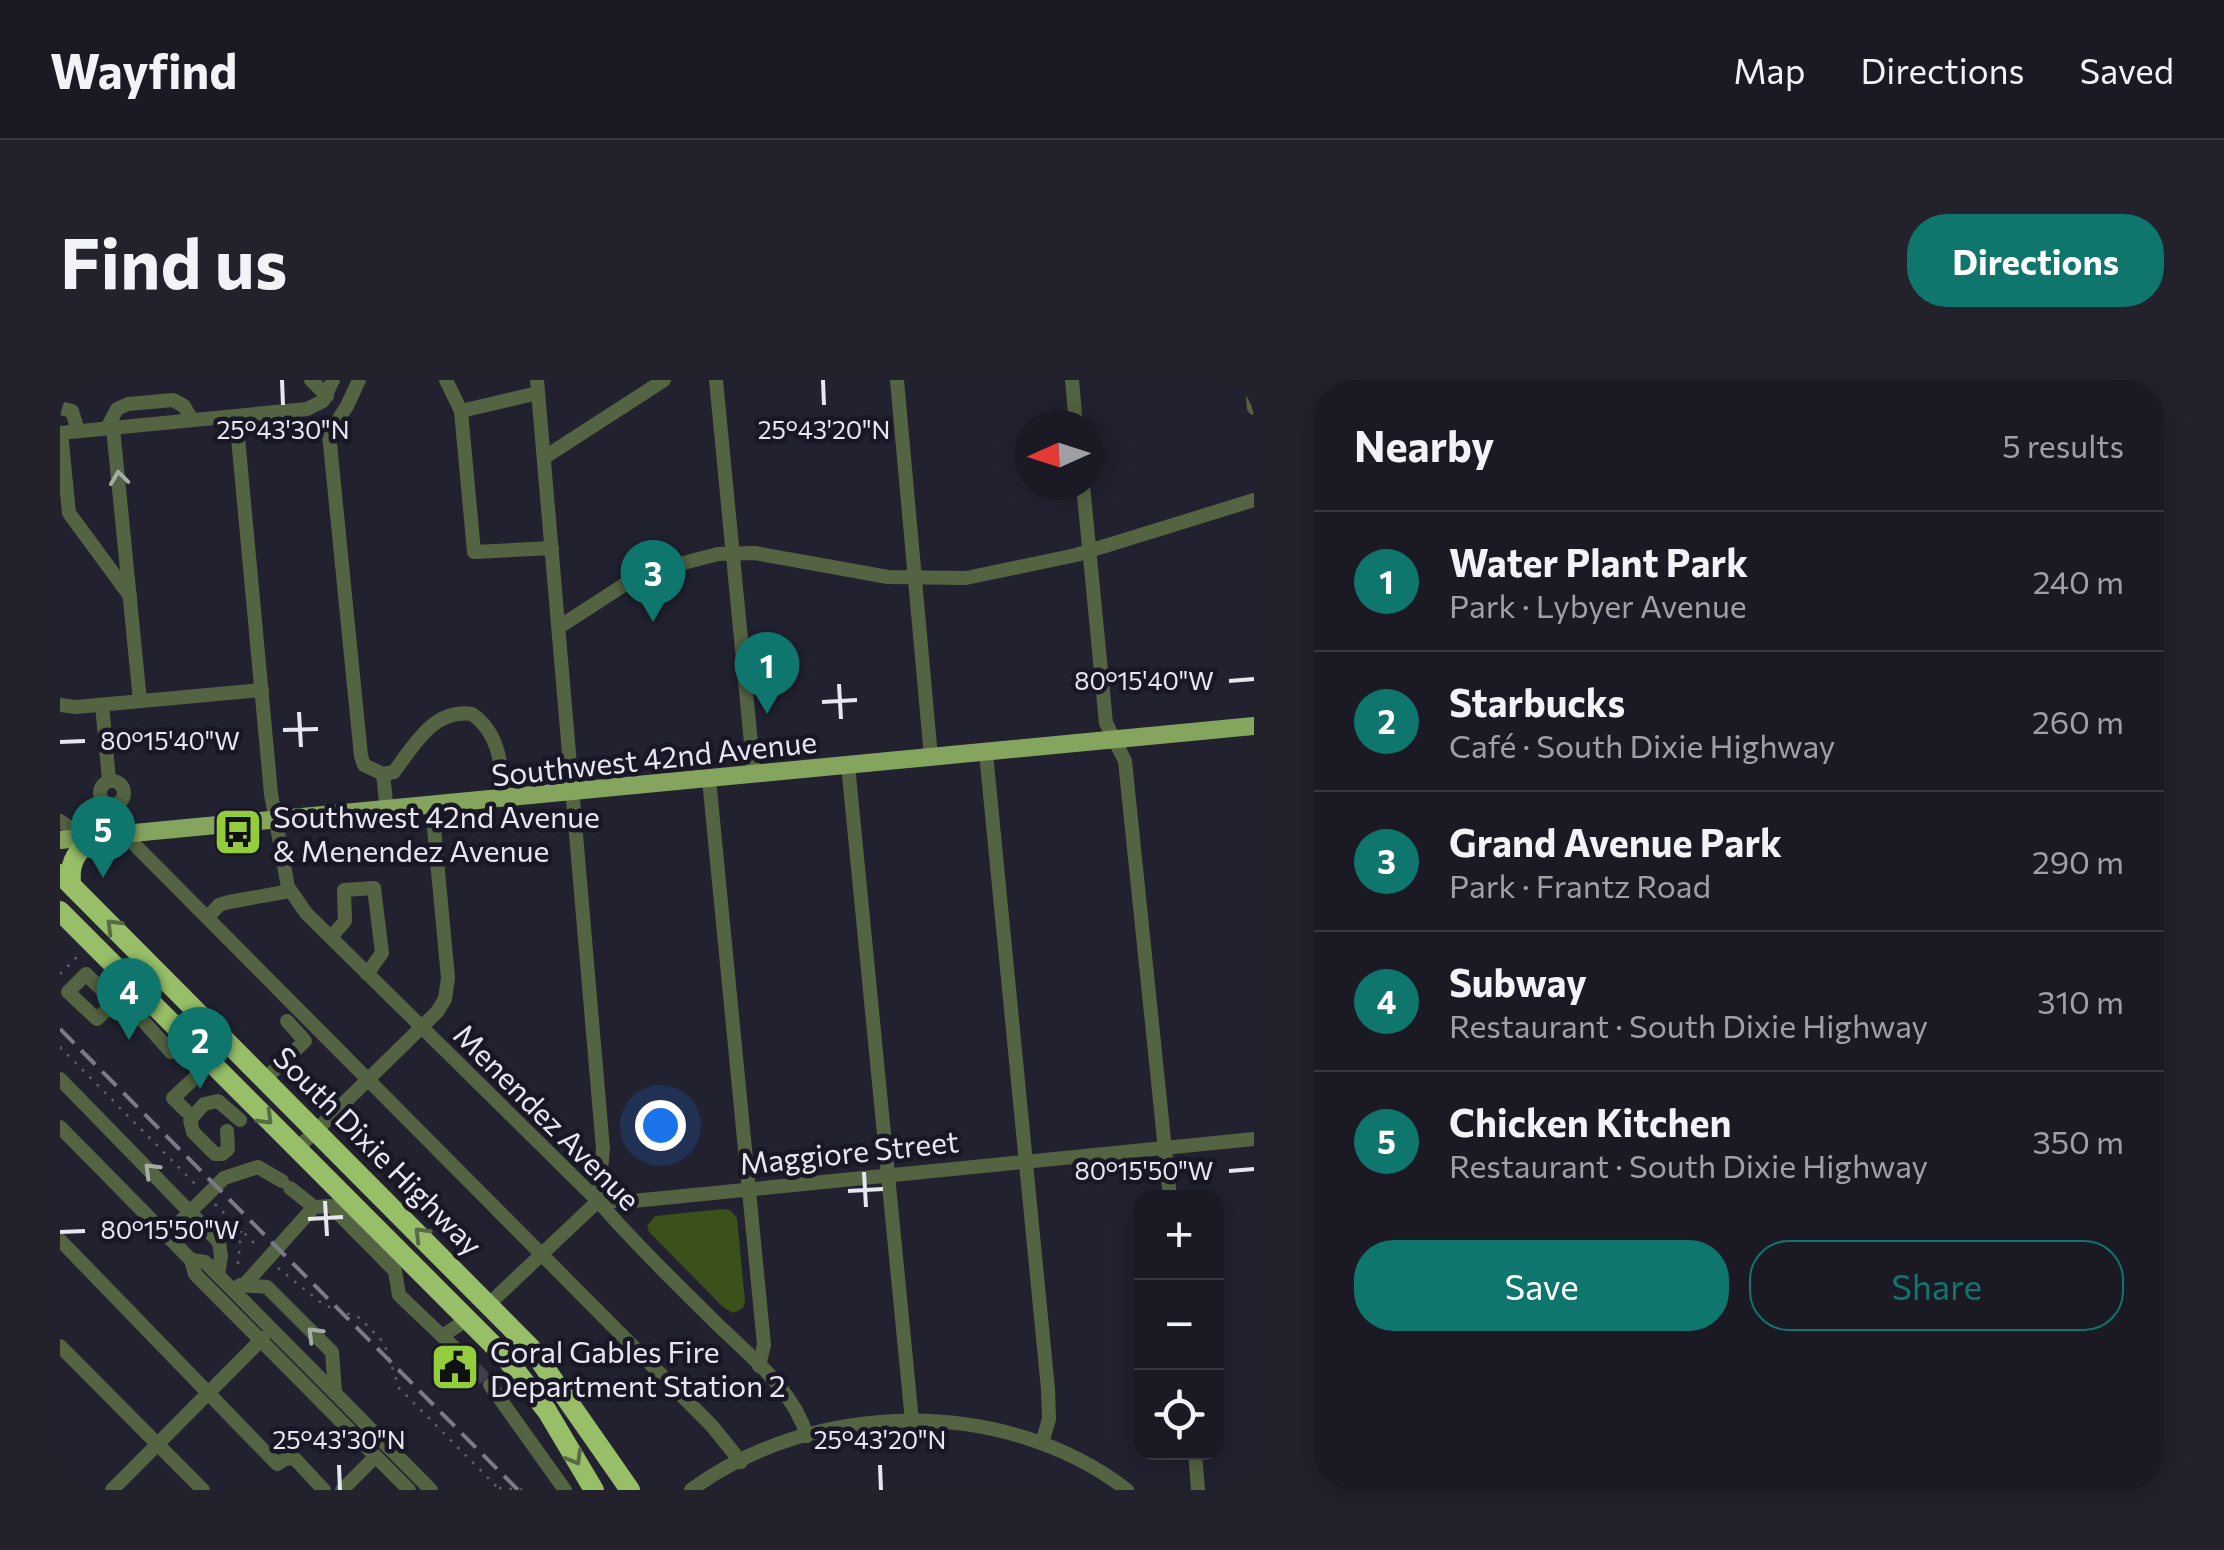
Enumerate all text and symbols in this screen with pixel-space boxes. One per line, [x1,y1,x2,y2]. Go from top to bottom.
text: Wayfind [50,40,237,99]
text: Map [1733,48,1805,91]
text: Directions [1860,48,2025,91]
text: Saved [2080,48,2174,91]
button: Directions [1907,214,2164,307]
text: Find us [60,218,287,303]
north arrow [1014,410,1104,500]
text: 25°43'30"N [216,414,350,444]
text: 25°43'20"N [758,414,890,444]
text: Nearby [1354,419,1494,471]
text: 5 results [2002,425,2124,465]
one-way arrow [109,469,130,486]
text: Water Plant Park [1449,538,1748,585]
pin: 3 [620,540,686,622]
text: 1 [1379,561,1394,601]
text: 240 m [2033,561,2124,601]
text: Park · Lybyer Avenue [1449,585,1747,625]
pin: 1 [734,632,800,714]
text: 80°15'40"W [1074,665,1214,695]
text: Starbucks [1449,678,1625,725]
text: 2 [1377,701,1396,741]
text: 260 m [2032,701,2124,741]
street label: Southwest 42nd Avenue [490,722,818,792]
text: 80°15'40"W [100,725,240,755]
text: Café · South Dixie Highway [1449,725,1835,765]
pin: 5 [70,796,136,878]
place label: Southwest 42nd Avenue & Menendez Avenue [273,797,600,868]
bus stop icon: Southwest 42nd Avenue & Menendez Avenue [212,806,264,858]
text: Grand Avenue Park [1449,818,1782,865]
text: 3 [1377,841,1396,881]
text: 290 m [2032,841,2124,881]
text: Park · Frantz Road [1449,865,1711,905]
one-way arrow [107,920,125,938]
pin: 4 [96,958,162,1040]
text: Subway [1449,958,1587,1005]
text: 4 [1377,981,1396,1021]
text: 310 m [2037,981,2124,1021]
text: Restaurant · South Dixie Highway [1449,1005,1928,1045]
pin: 2 [168,1006,232,1089]
street label: Menendez Avenue [447,1015,649,1217]
street label: South Dixie Highway [267,1038,491,1262]
text: Chicken Kitchen [1449,1098,1731,1145]
your location [635,1100,686,1151]
one-way arrow [255,1106,273,1124]
street label: Maggiore Street [738,1121,960,1181]
text: 5 [1377,1121,1396,1161]
text: 350 m [2032,1121,2124,1161]
text: Restaurant · South Dixie Highway [1449,1145,1928,1185]
text: 80°15'50"W [1075,1155,1213,1185]
one-way arrow [145,1164,163,1182]
map controls [1134,1190,1224,1460]
button: + [1134,1190,1224,1280]
text: 80°15'50"W [101,1214,239,1244]
one-way arrow [415,1228,433,1246]
button: Save [1354,1240,1729,1331]
button: Share [1749,1240,2124,1331]
button: − [1134,1280,1224,1370]
one-way arrow [307,1327,325,1345]
place label: Coral Gables Fire Department Station 2 [490,1332,786,1403]
public building icon: Coral Gables Fire Department Station 2 [429,1341,481,1393]
button: locate [1134,1370,1224,1460]
text: 25°43'30"N [272,1424,406,1454]
text: 25°43'20"N [814,1424,946,1454]
one-way arrow [563,1447,583,1465]

